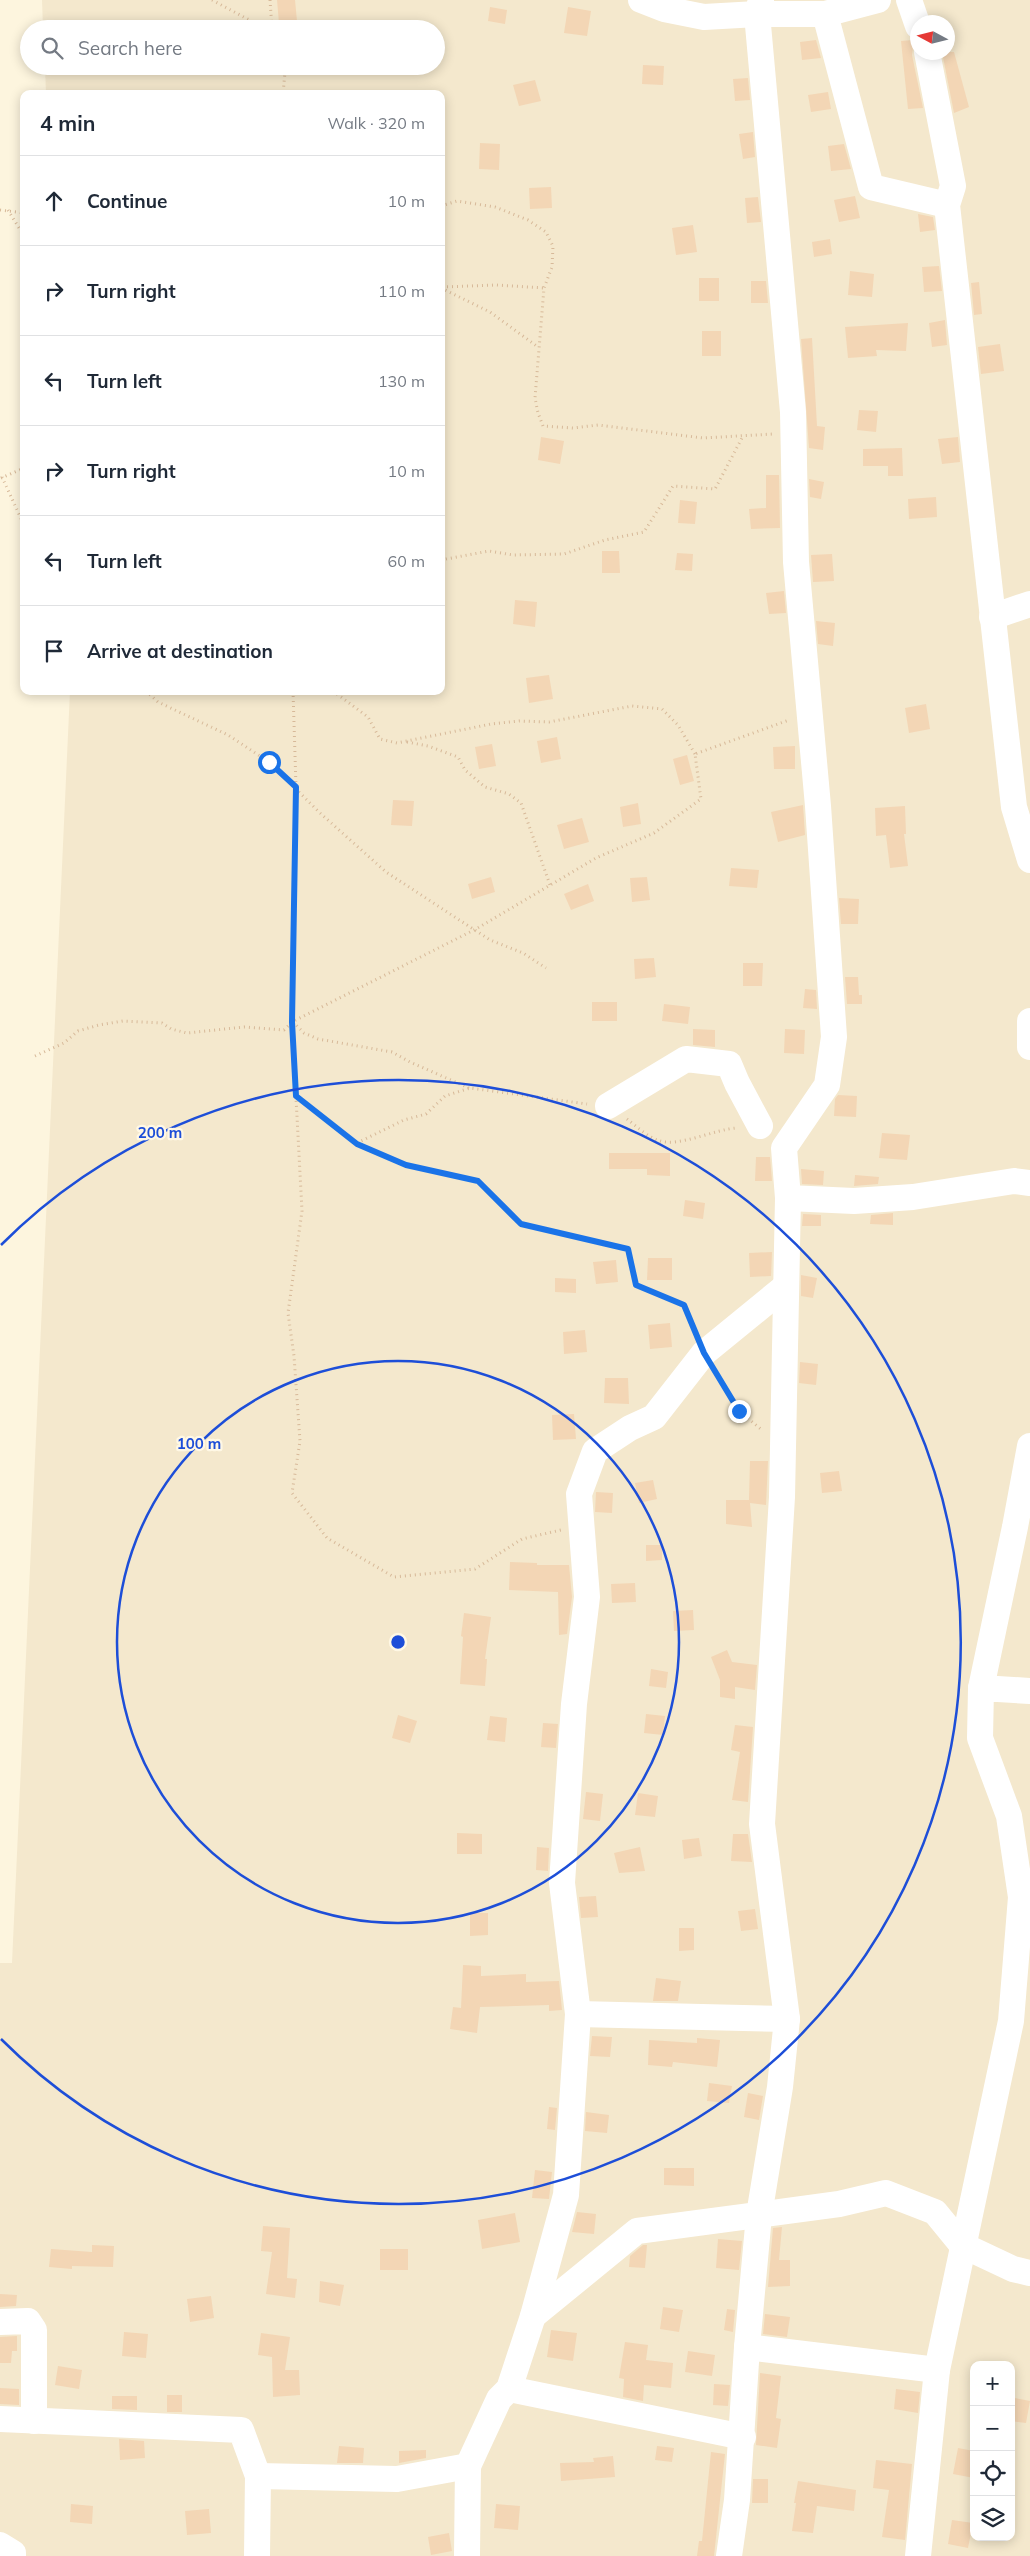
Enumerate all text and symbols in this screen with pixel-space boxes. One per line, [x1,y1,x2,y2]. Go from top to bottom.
north arrow [910,15,955,60]
search box [20,20,445,75]
icon: search [38,34,66,62]
text: Search here [78,36,182,60]
text: 4 min [40,110,95,136]
text: Walk · 320 m [327,113,425,133]
icon: ahead [40,187,68,215]
text: Continue [87,189,167,213]
text: 10 m [388,191,425,211]
icon: right [40,277,68,305]
text: Turn right [87,279,176,303]
text: 110 m [378,281,425,301]
icon: left [40,367,68,395]
text: Turn left [87,369,162,393]
text: 130 m [378,371,425,391]
icon: right [40,457,68,485]
text: Turn right [87,459,176,483]
text: 10 m [388,461,425,481]
icon: left [40,547,68,575]
text: Turn left [87,549,162,573]
text: 60 m [388,551,425,571]
icon: arrive [40,637,68,665]
text: Arrive at destination [87,639,273,663]
route start [258,751,281,774]
text: 200 m [138,1123,182,1142]
route end [728,1400,751,1423]
text: 100 m [177,1434,221,1453]
centre of rings [389,1633,407,1651]
map controls [970,2361,1015,2541]
button: + [970,2361,1015,2406]
button: − [970,2406,1015,2451]
button: locate [970,2451,1015,2496]
button: layers [970,2496,1015,2541]

